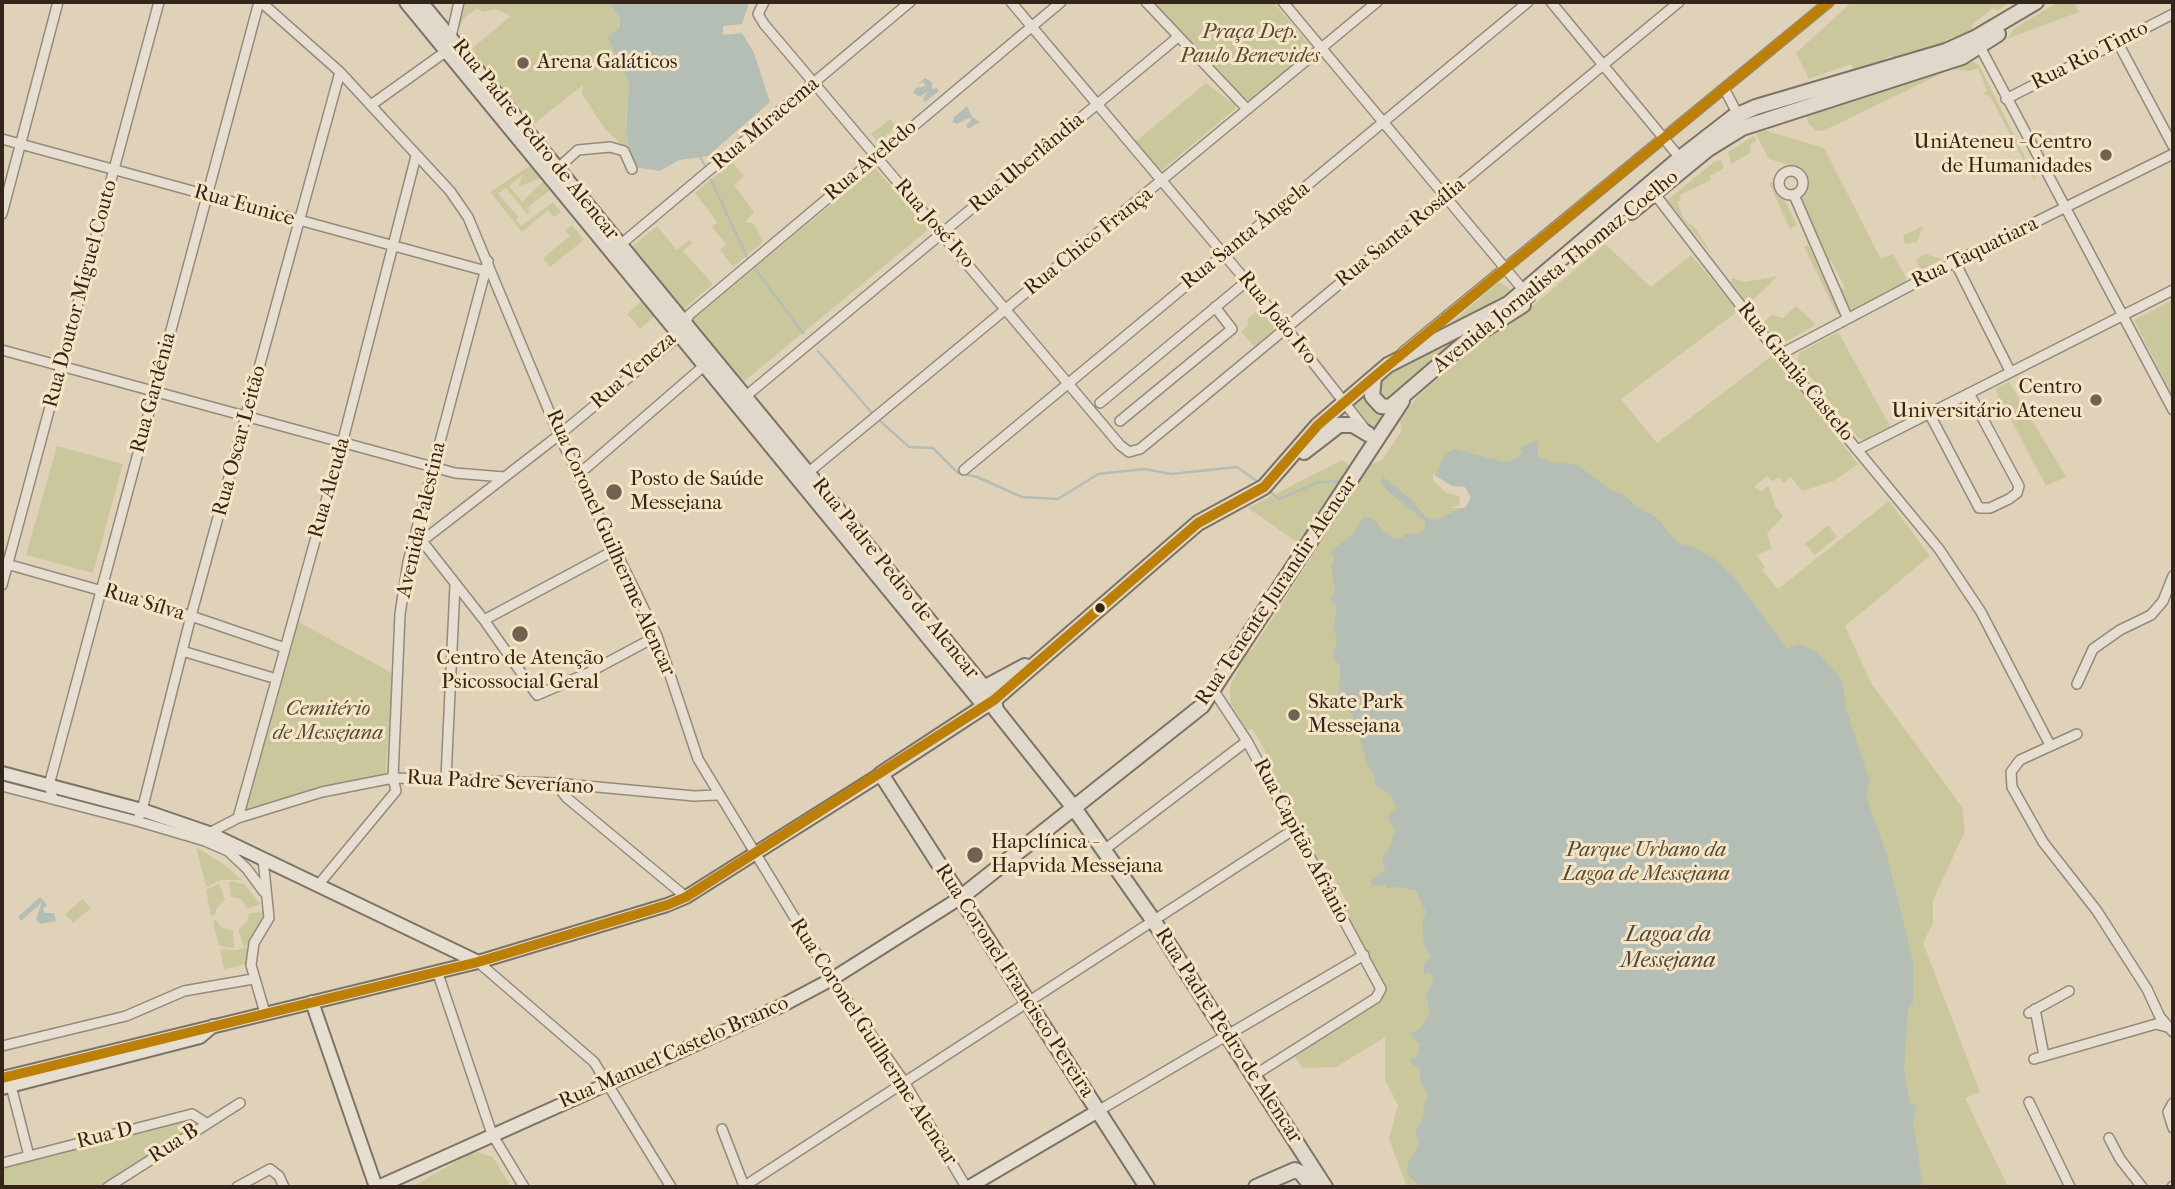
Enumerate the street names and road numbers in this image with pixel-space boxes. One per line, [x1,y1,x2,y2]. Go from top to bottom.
street label: Rua Rio Tinto [2027,16,2153,96]
street label: Rua Padre Pedro de Alencar [446,34,624,246]
street label: Rua Miracema [707,72,825,176]
street label: Rua Uberlândia [964,108,1090,218]
street label: Rua Aveledo [820,115,922,207]
street label: Avenida Jornalista Thomaz Coelho [1428,165,1684,379]
street label: Rua Santa Rosália [1331,173,1471,293]
street label: Rua José Ivo [888,174,980,274]
street label: Rua Santa Ângela [1177,176,1315,296]
street label: Rua Doutor Miguel Couto [38,177,124,411]
street label: Rua Eunice [191,180,297,232]
street label: Rua Chico França [1020,182,1158,302]
street label: Rua Taquatiara [1908,212,2042,294]
street label: Rua João Ivo [1232,266,1322,370]
street label: Rua Granja Castelo [1731,297,1859,447]
street label: Rua Veneza [586,327,682,415]
street label: Rua Gardênia [126,330,182,456]
street label: Rua Oscar Leitão [208,363,272,519]
street label: Rua Coronel Guilherme Alencar [540,406,680,680]
street label: Rua Aleuda [304,435,356,541]
street label: Avenida Palestina [392,440,452,600]
street label: Rua Tenente Jurandir Alencar [1191,471,1363,711]
street label: Rua Padre Pedro de Alencar [806,473,984,685]
street label: Rua Sílva [100,579,188,627]
street label: Rua Capitão Afrânio [1247,754,1355,928]
street label: Rua Padre Severíano [406,766,594,800]
street label: Rua Coronel Francisco Pereira [929,859,1099,1103]
street label: Rua Coronel Guilherme Alencar [784,914,962,1170]
street label: Rua Padre Pedro de Alencar [1149,923,1307,1149]
street label: Rua Manuel Castelo Branco [555,991,793,1115]
street label: Rua D [74,1117,136,1155]
street label: Rua B [144,1119,204,1169]

